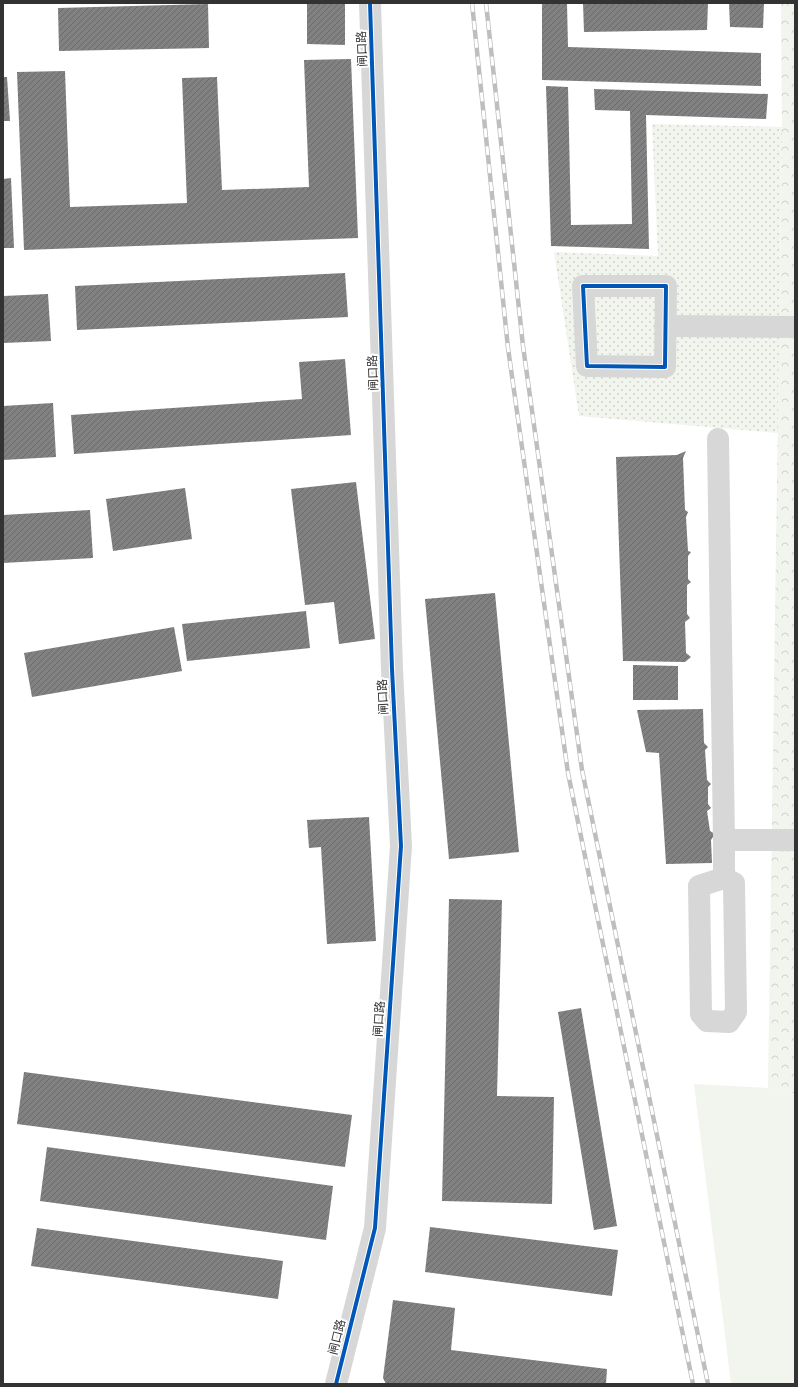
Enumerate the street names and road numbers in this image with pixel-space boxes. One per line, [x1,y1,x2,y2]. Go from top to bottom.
street label: 闸口路 [353,31,369,67]
street label: 闸口路 [364,355,380,391]
street label: 闸口路 [374,679,390,715]
street label: 闸口路 [370,1000,386,1037]
street label: 闸口路 [325,1318,347,1356]

